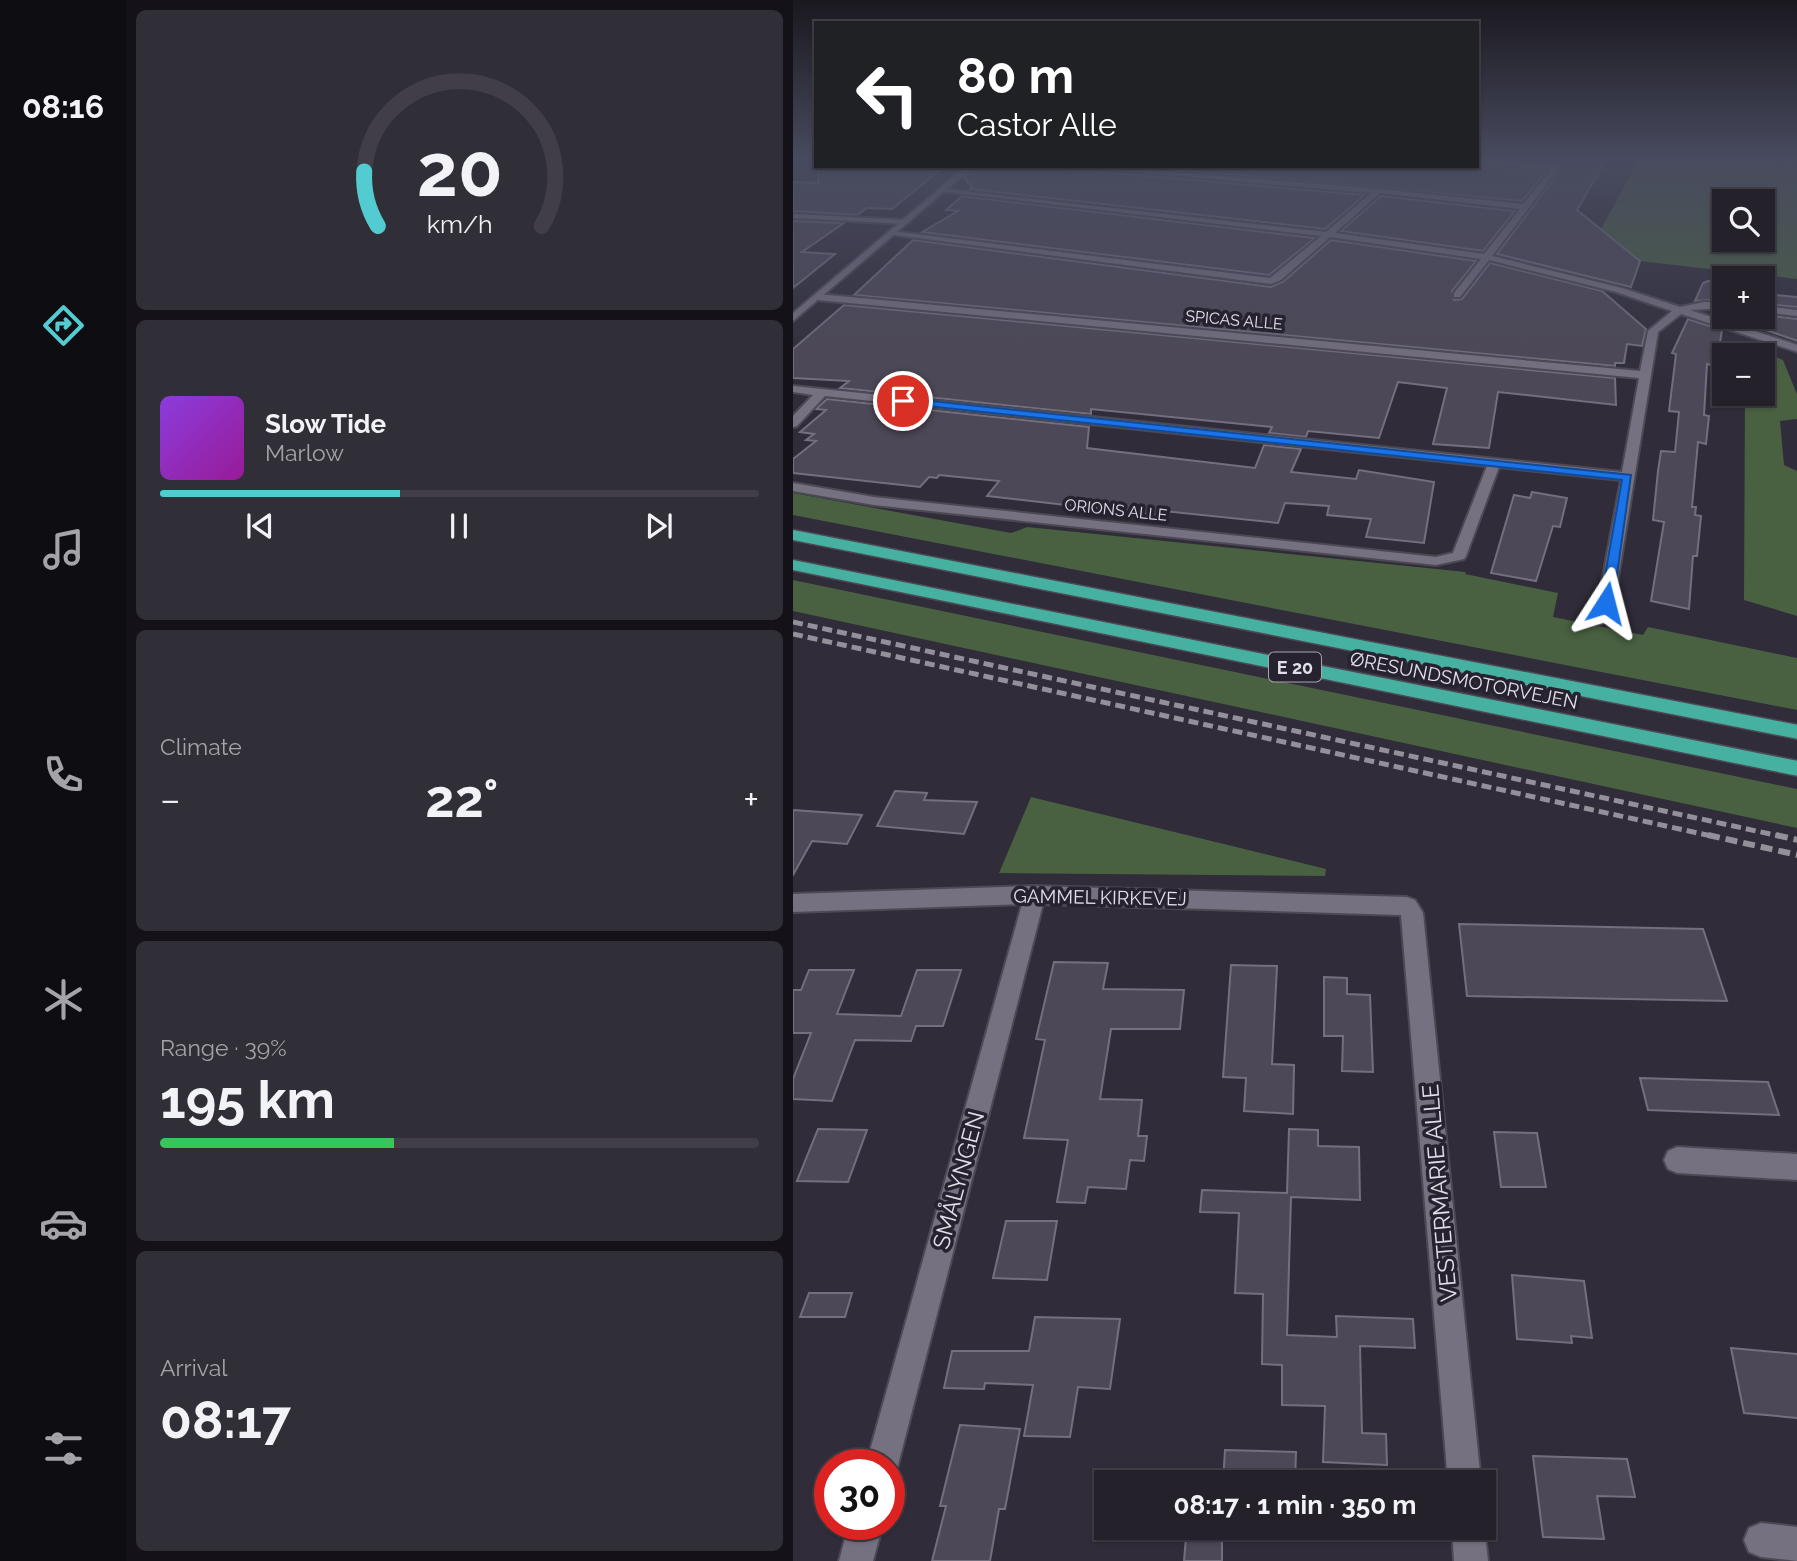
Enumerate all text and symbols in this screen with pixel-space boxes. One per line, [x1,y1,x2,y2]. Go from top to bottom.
text: 80 m [957,47,1074,104]
icon: left [842,49,933,140]
text: 08:16 [22,88,104,125]
text: Castor Alle [957,106,1117,143]
text: 20 [417,128,502,213]
map controls [1712,189,1775,406]
button: search [1712,189,1775,252]
text: km/h [427,209,492,239]
button: + [1712,266,1775,329]
icon: directions [39,301,88,350]
street label: SPICAS ALLE [1185,306,1284,334]
button: − [1712,343,1775,406]
pin [873,371,933,431]
icon: arrive [884,382,922,420]
text: Slow Tide [265,409,386,439]
text: Marlow [265,439,344,466]
street label: ORIONS ALLE [1064,495,1169,525]
icon: previous [241,507,279,545]
icon: pause [440,507,478,545]
icon: next [640,507,678,545]
icon: music [39,525,88,574]
position arrow [1569,566,1643,640]
street label: ØRESUNDSMOTORVEJEN [1348,647,1580,713]
road number: E 20 [1269,652,1321,682]
text: Climate [160,733,242,760]
icon: phone [39,750,88,799]
text: 22° [425,768,498,829]
text: − [160,777,180,822]
text: + [743,777,759,822]
street label: GAMMEL KIRKEVEJ [1013,884,1187,910]
icon: climate [39,975,88,1024]
text: Range · 39% [160,1034,287,1061]
text: 195 km [160,1069,335,1130]
street label: VESTERMARIE ALLE [1416,1083,1462,1303]
street label: SMÅLYNGEN [927,1108,989,1252]
icon: car [39,1199,88,1248]
text: Arrival [160,1354,227,1381]
text: 08:17 [160,1389,291,1450]
icon: filters [39,1424,88,1473]
speed limit sign: 30 [814,1449,905,1540]
text: 08:17 · 1 min · 350 m [1173,1490,1417,1520]

